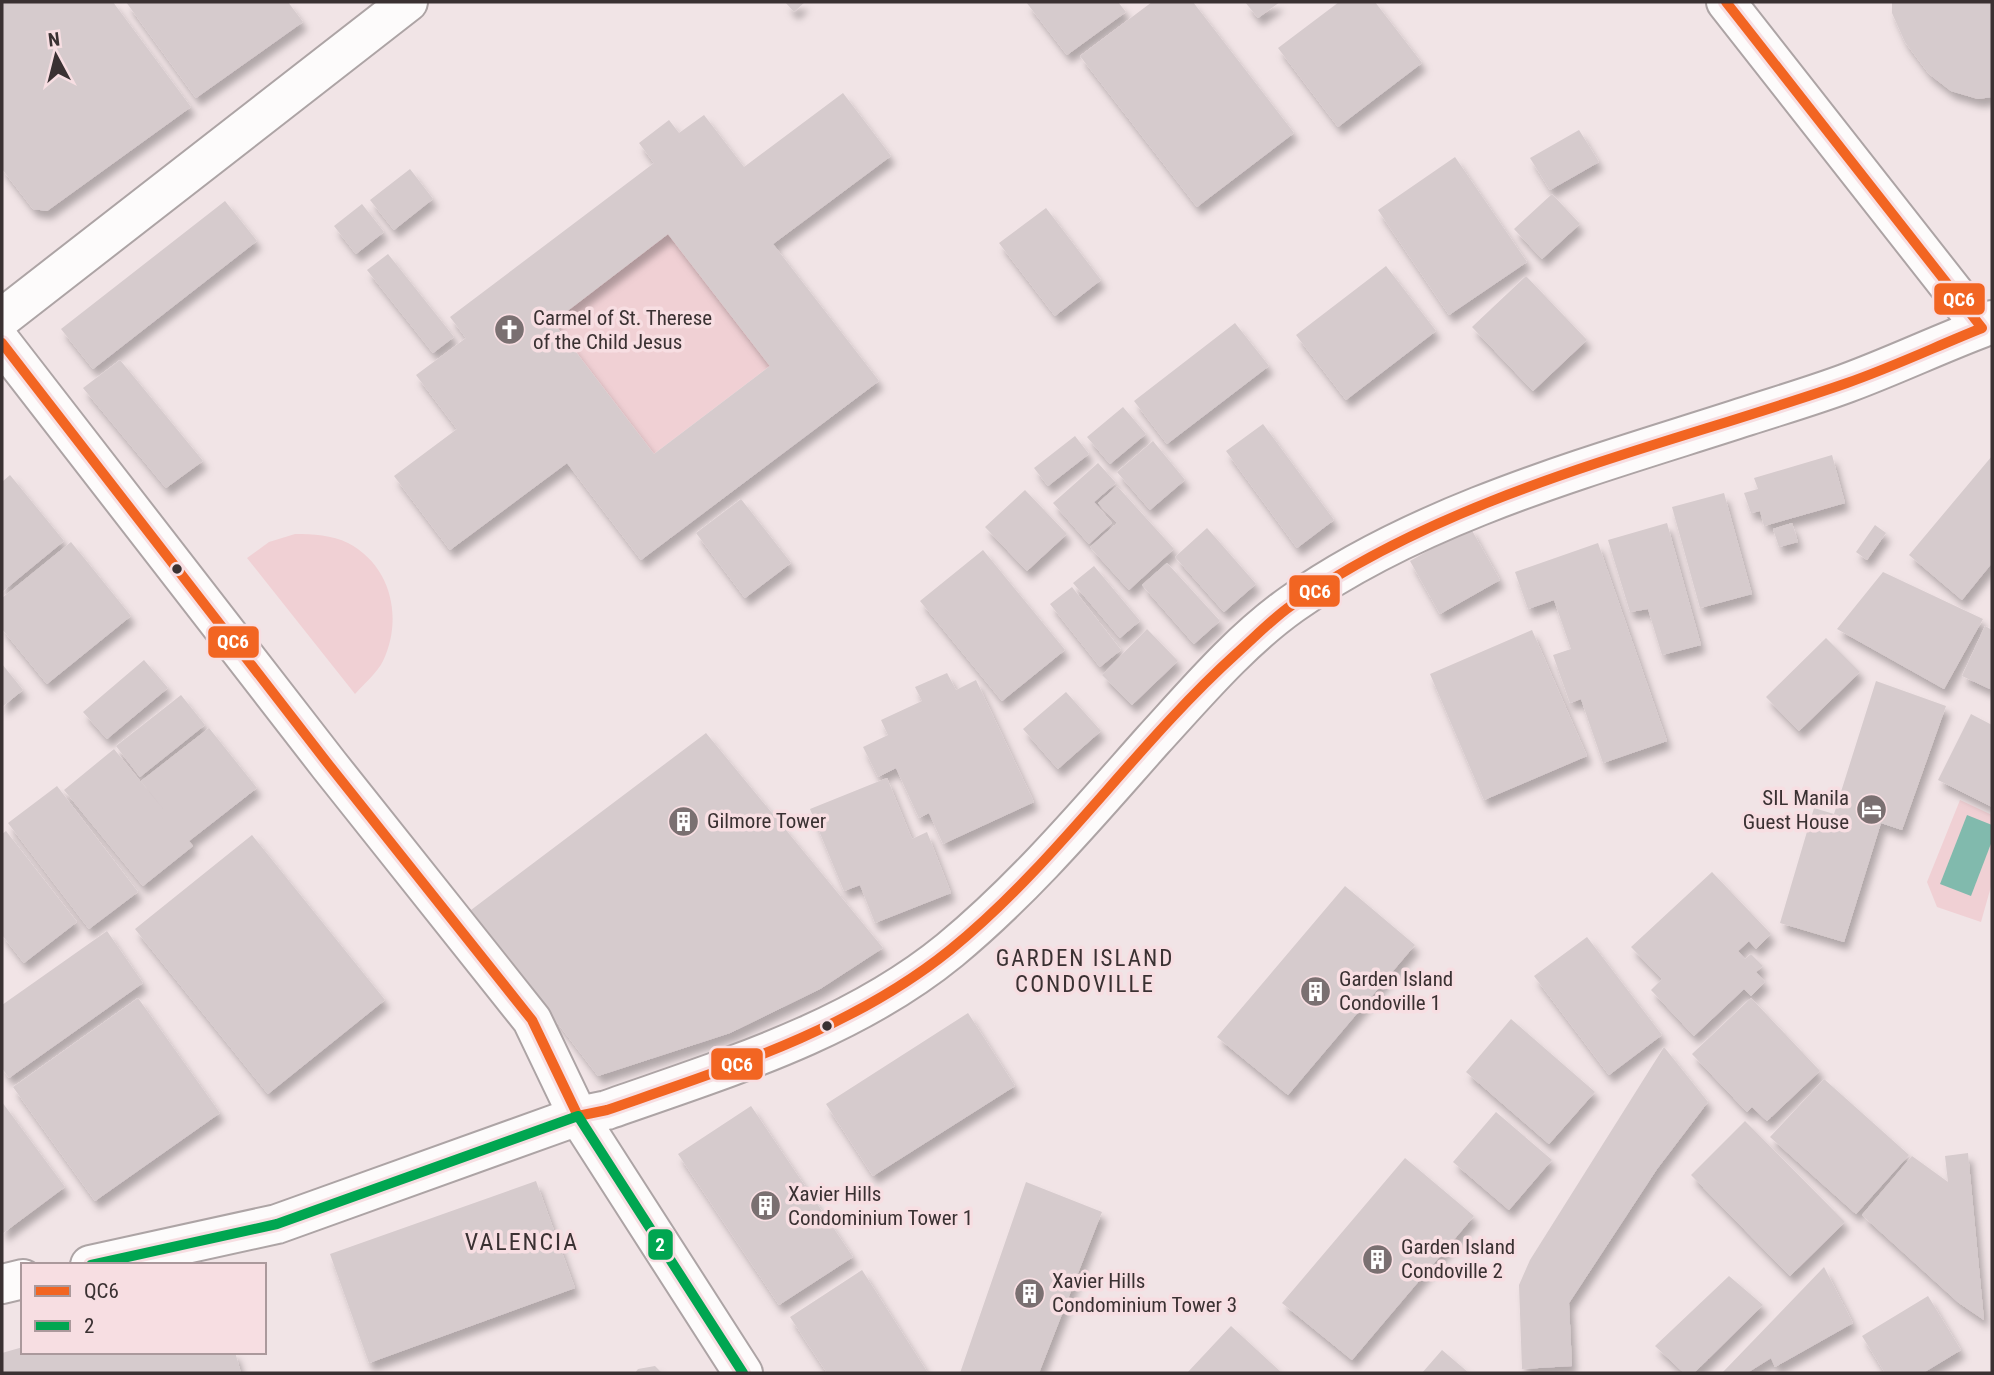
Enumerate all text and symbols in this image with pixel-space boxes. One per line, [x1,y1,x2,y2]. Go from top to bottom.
north arrow [21,21,91,91]
text: N [47,27,61,52]
line badge: QC6 [1933,282,1986,316]
text: QC6 [1943,288,1975,311]
place label: Carmel of St. Therese of the Child Jesus [533,306,712,354]
church icon: Carmel of St. Therese of the Child Jesus [493,313,527,347]
unlabelled marker [170,562,184,576]
line badge: QC6 [1288,574,1341,608]
text: QC6 [1299,580,1331,603]
line badge: QC6 [207,625,260,659]
text: QC6 [217,630,249,653]
place label: SIL Manila Guest House [1743,786,1849,834]
hotel icon: SIL Manila Guest House [1855,793,1889,827]
building icon: Gilmore Tower [667,804,701,838]
place label: Gilmore Tower [707,809,826,833]
district label: GARDEN ISLAND CONDOVILLE [996,945,1174,998]
place label: Garden Island Condoville 1 [1339,967,1453,1015]
building icon: Garden Island Condoville 1 [1299,974,1333,1008]
unlabelled marker [820,1019,834,1033]
line badge: QC6 [710,1047,764,1081]
text: QC6 [721,1053,753,1076]
place label: Xavier Hills Condominium Tower 1 [788,1182,973,1230]
building icon: Xavier Hills Condominium Tower 1 [748,1189,782,1223]
district label: VALENCIA [465,1228,579,1256]
line badge: 2 [647,1228,674,1261]
text: 2 [655,1233,665,1256]
place label: Garden Island Condoville 2 [1401,1235,1515,1283]
building icon: Garden Island Condoville 2 [1361,1242,1395,1276]
legend [21,1263,266,1354]
place label: Xavier Hills Condominium Tower 3 [1052,1269,1237,1317]
building icon: Xavier Hills Condominium Tower 3 [1012,1276,1046,1310]
text: QC6 [84,1279,119,1303]
text: 2 [84,1314,94,1338]

